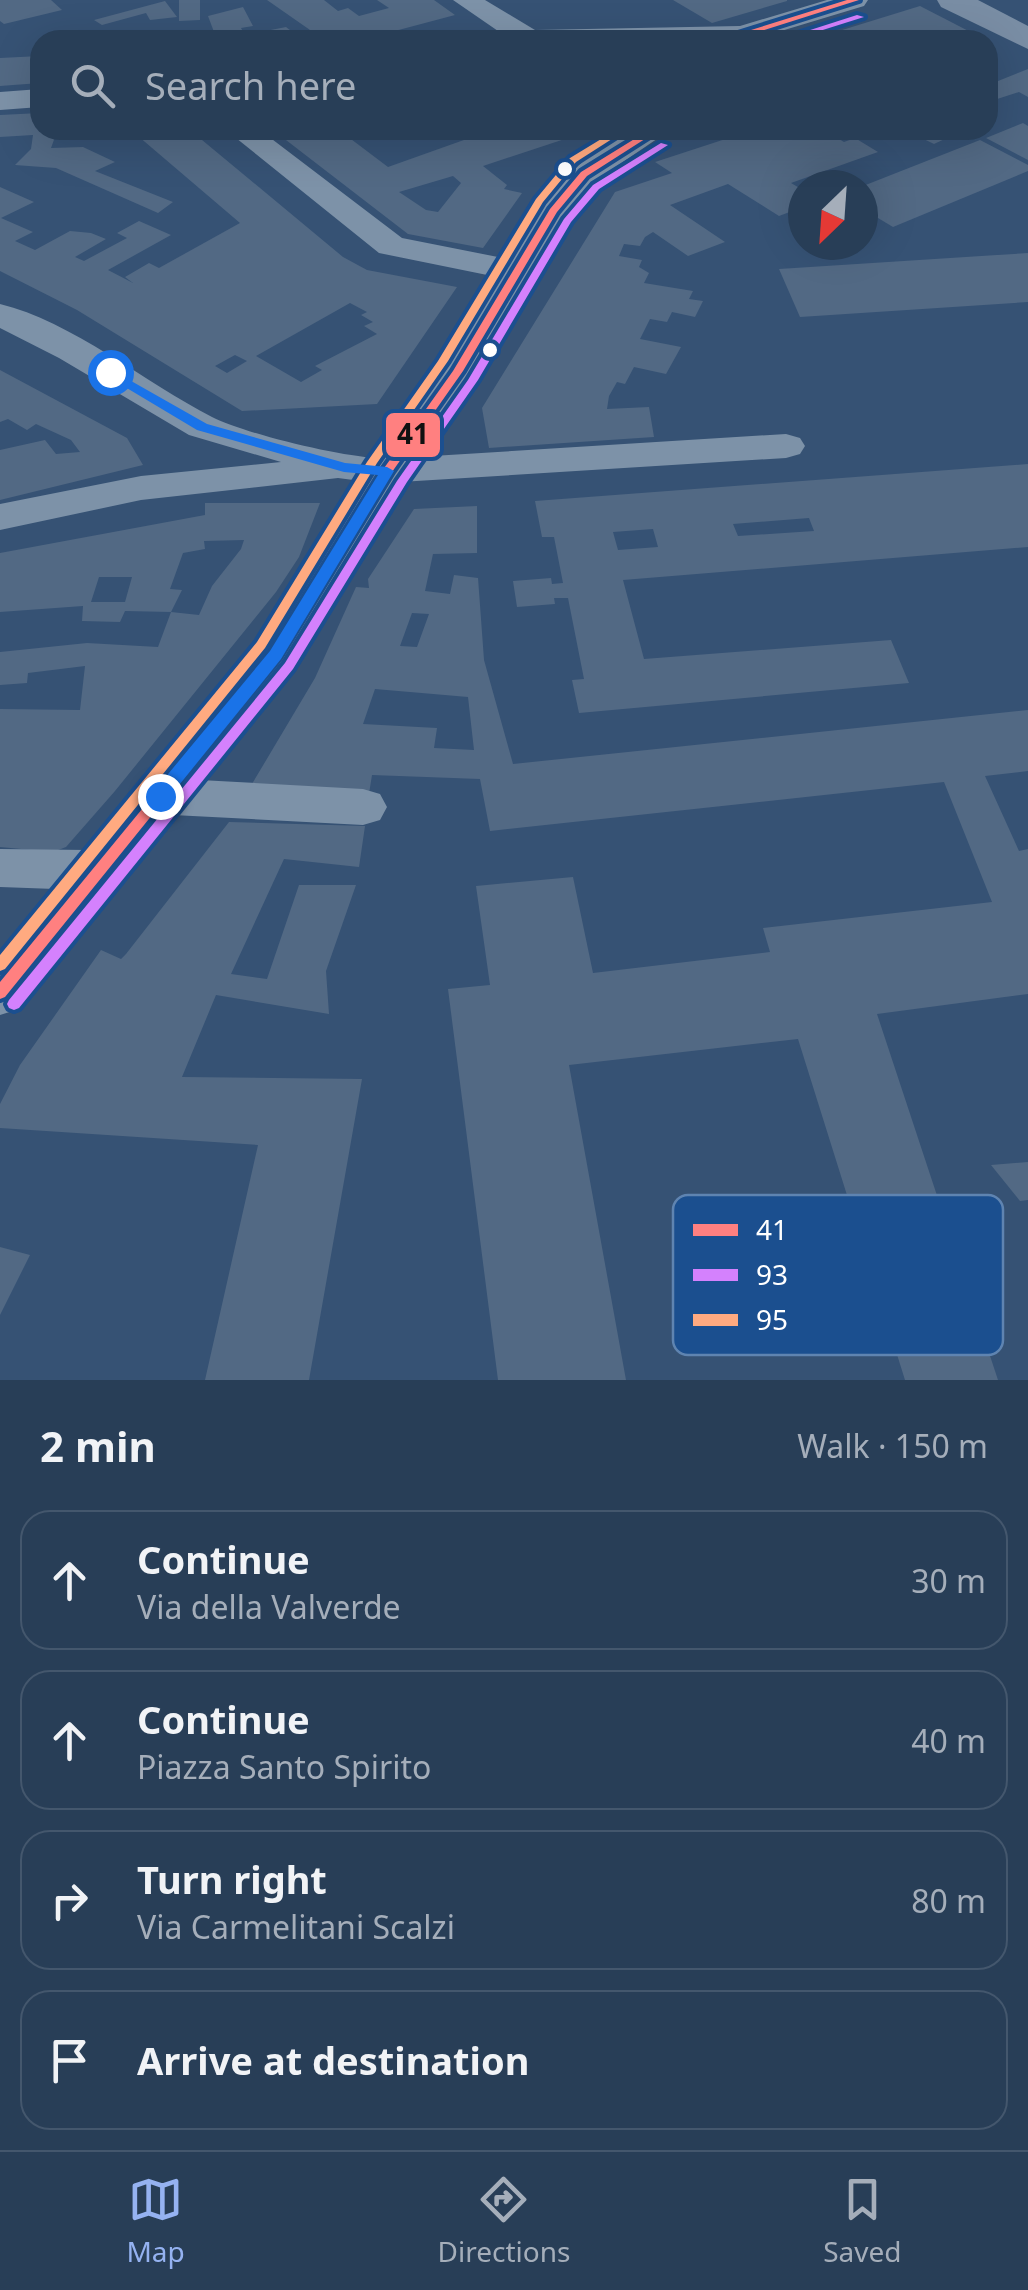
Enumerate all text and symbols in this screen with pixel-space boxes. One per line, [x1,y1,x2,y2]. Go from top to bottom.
search box [30,30,998,140]
icon: search [65,58,120,113]
text: Search here [145,59,356,111]
unlabelled marker [555,159,575,179]
north arrow [788,170,878,260]
unlabelled marker [480,340,500,360]
route start [88,350,134,396]
line badge: 41 [384,411,442,459]
text: 41 [397,414,429,452]
route end [138,774,184,820]
legend [673,1195,1003,1355]
text: 41 [756,1210,788,1248]
text: 93 [756,1255,788,1293]
text: 95 [756,1300,788,1338]
text: 2 min [40,1417,156,1474]
text: Walk · 150 m [797,1424,988,1467]
text: Continue [137,1533,310,1585]
icon: ahead [42,1553,97,1608]
text: 30 m [911,1559,986,1602]
text: Via della Valverde [137,1585,401,1628]
text: Continue [137,1693,310,1745]
icon: ahead [42,1713,97,1768]
text: 40 m [911,1719,986,1762]
text: Piazza Santo Spirito [137,1745,431,1788]
text: Turn right [137,1853,327,1905]
icon: right [42,1873,97,1928]
text: 80 m [911,1879,986,1922]
text: Via Carmelitani Scalzi [137,1905,455,1948]
icon: arrive [42,2033,97,2088]
text: Arrive at destination [137,2034,529,2086]
tab: Map [126,2172,185,2270]
tab: Directions [438,2172,570,2270]
tab: Saved [823,2172,902,2270]

